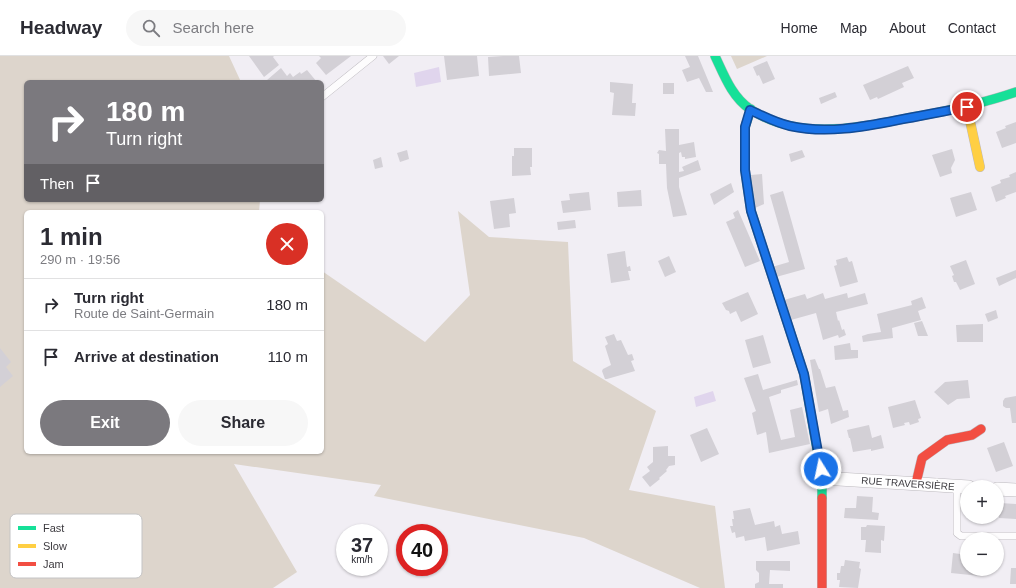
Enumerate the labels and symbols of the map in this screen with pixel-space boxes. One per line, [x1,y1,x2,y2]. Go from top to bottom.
pin [950,90,984,124]
position arrow [800,448,842,490]
street label: RUE TRAVERSIÈRE [861,474,955,492]
legend [10,514,142,578]
text: Fast [43,522,64,534]
speed limit sign: 40 [396,524,448,576]
text: Slow [43,540,67,552]
text: Jam [43,558,64,570]

